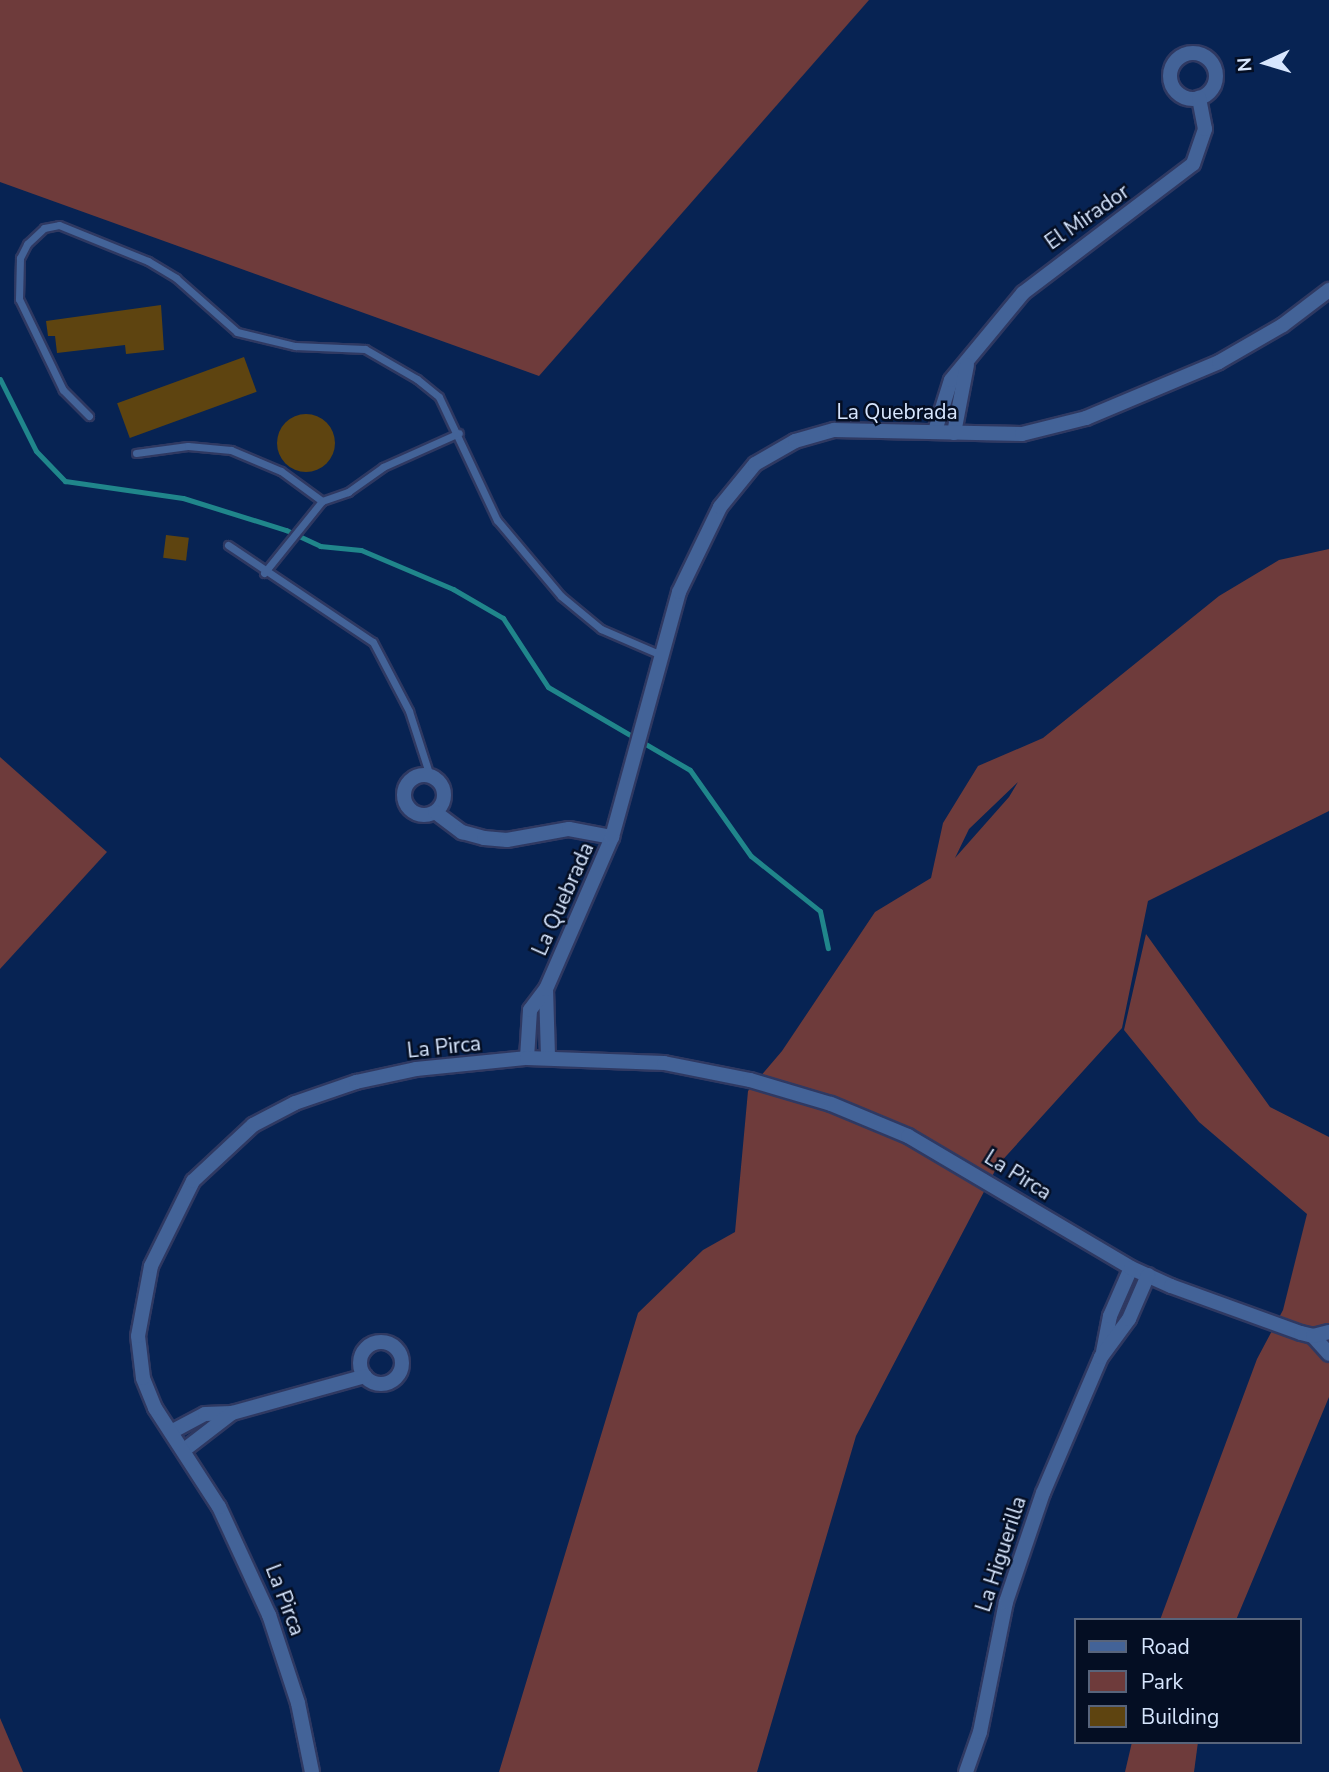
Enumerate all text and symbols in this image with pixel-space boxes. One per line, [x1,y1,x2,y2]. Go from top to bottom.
north arrow [1231,28,1301,98]
text: N [1232,56,1259,72]
street label: El Mirador [1040,179,1134,255]
street label: La Quebrada [836,399,958,425]
street label: La Quebrada [527,839,599,959]
street label: La Pirca [406,1031,482,1063]
street label: La Pirca [980,1145,1056,1205]
street label: La Higuerilla [970,1493,1032,1615]
street label: La Pirca [260,1561,310,1639]
legend [1074,1618,1301,1744]
text: Road [1141,1633,1190,1661]
text: Park [1141,1668,1183,1696]
text: Building [1141,1703,1219,1731]

